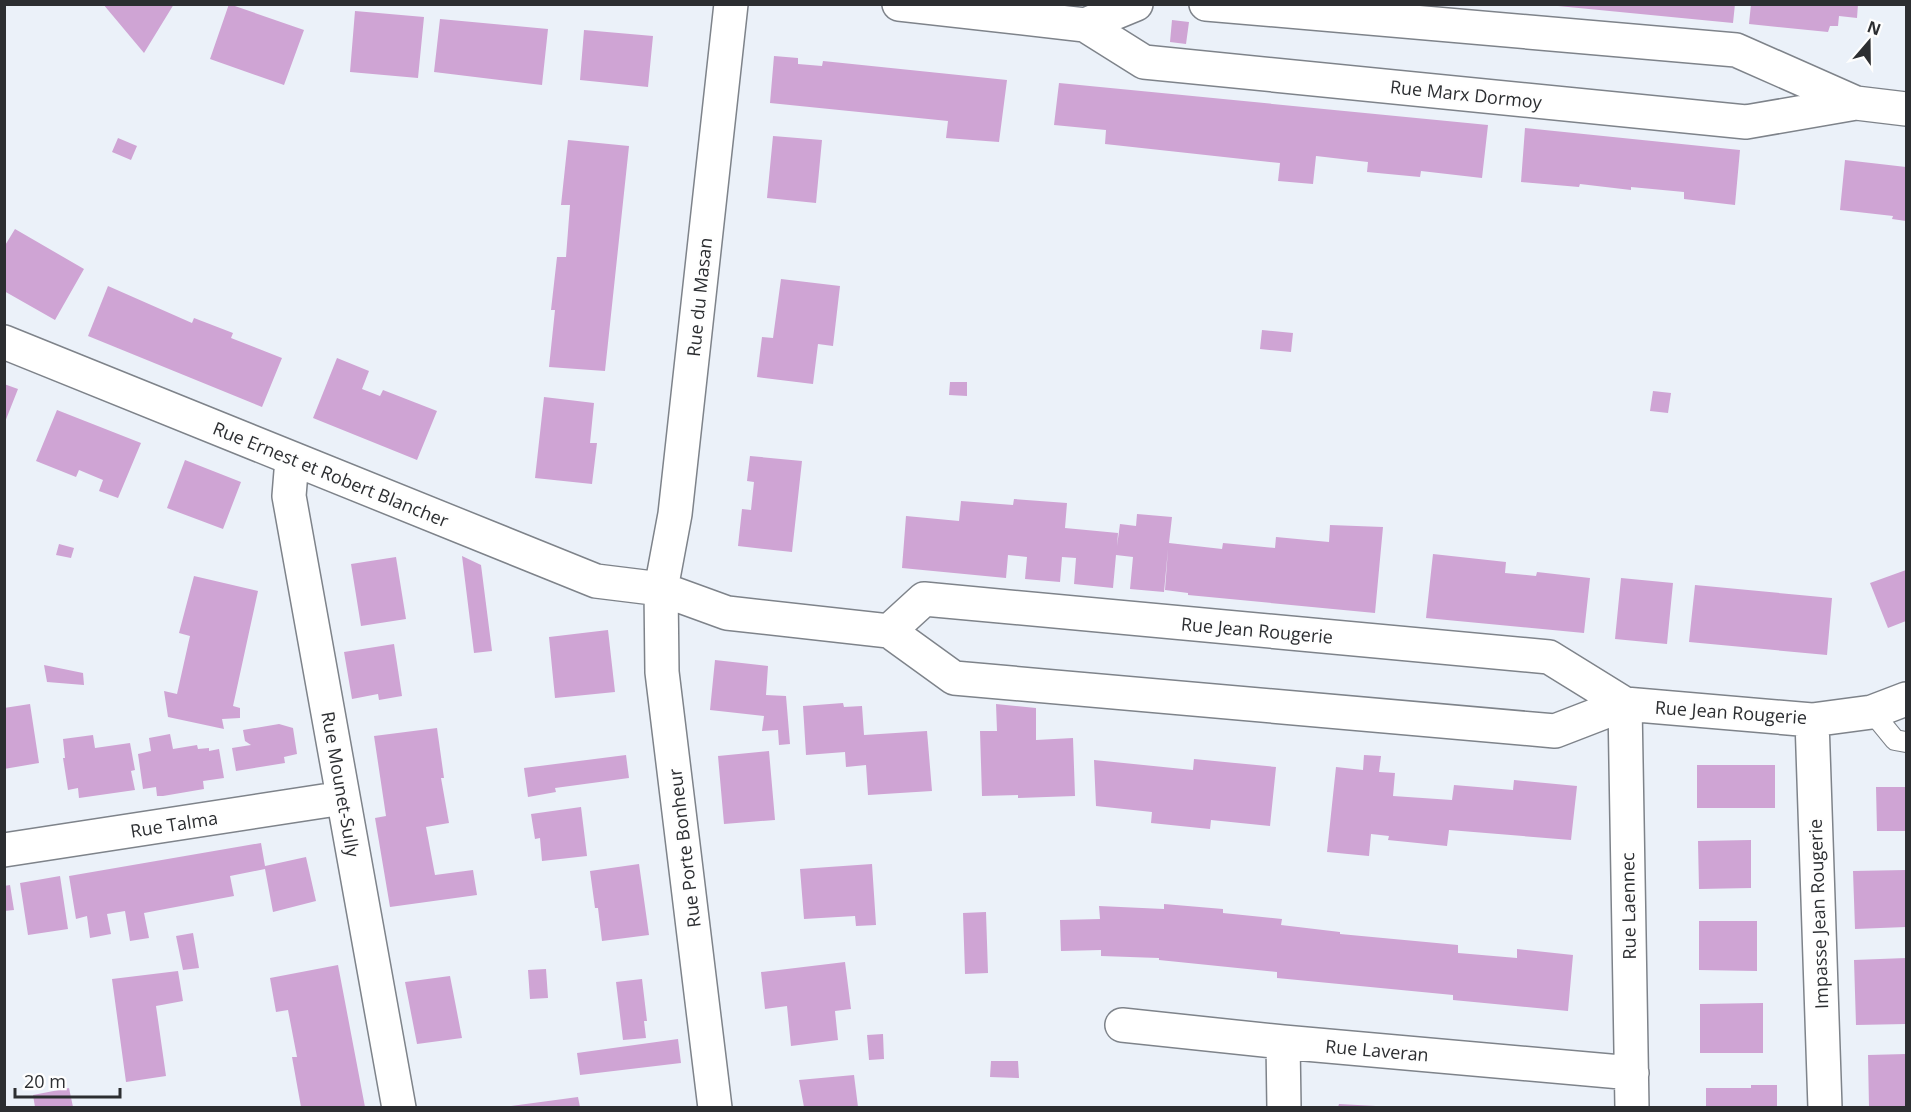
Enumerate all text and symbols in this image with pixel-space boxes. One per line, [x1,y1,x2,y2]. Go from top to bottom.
north arrow [1839,12,1899,72]
text: N [1864,15,1884,40]
street label: Rue Marx Dormoy [1389,74,1544,114]
street label: Rue du Masan [681,236,717,358]
street label: Rue Ernest et Robert Blancher [210,416,453,533]
street label: Rue Jean Rougerie [1180,611,1334,649]
street label: Rue Jean Rougerie [1654,695,1808,729]
street label: Rue Mounet-Sully [316,709,366,860]
street label: Rue Porte Bonheur [662,766,706,929]
street label: Rue Talma [129,805,219,843]
street label: Impasse Jean Rougerie [1803,819,1833,1009]
street label: Rue Laennec [1615,852,1641,960]
street label: Rue Laveran [1324,1034,1430,1066]
scale bar [15,1061,120,1099]
text: 20 m [24,1069,66,1093]

